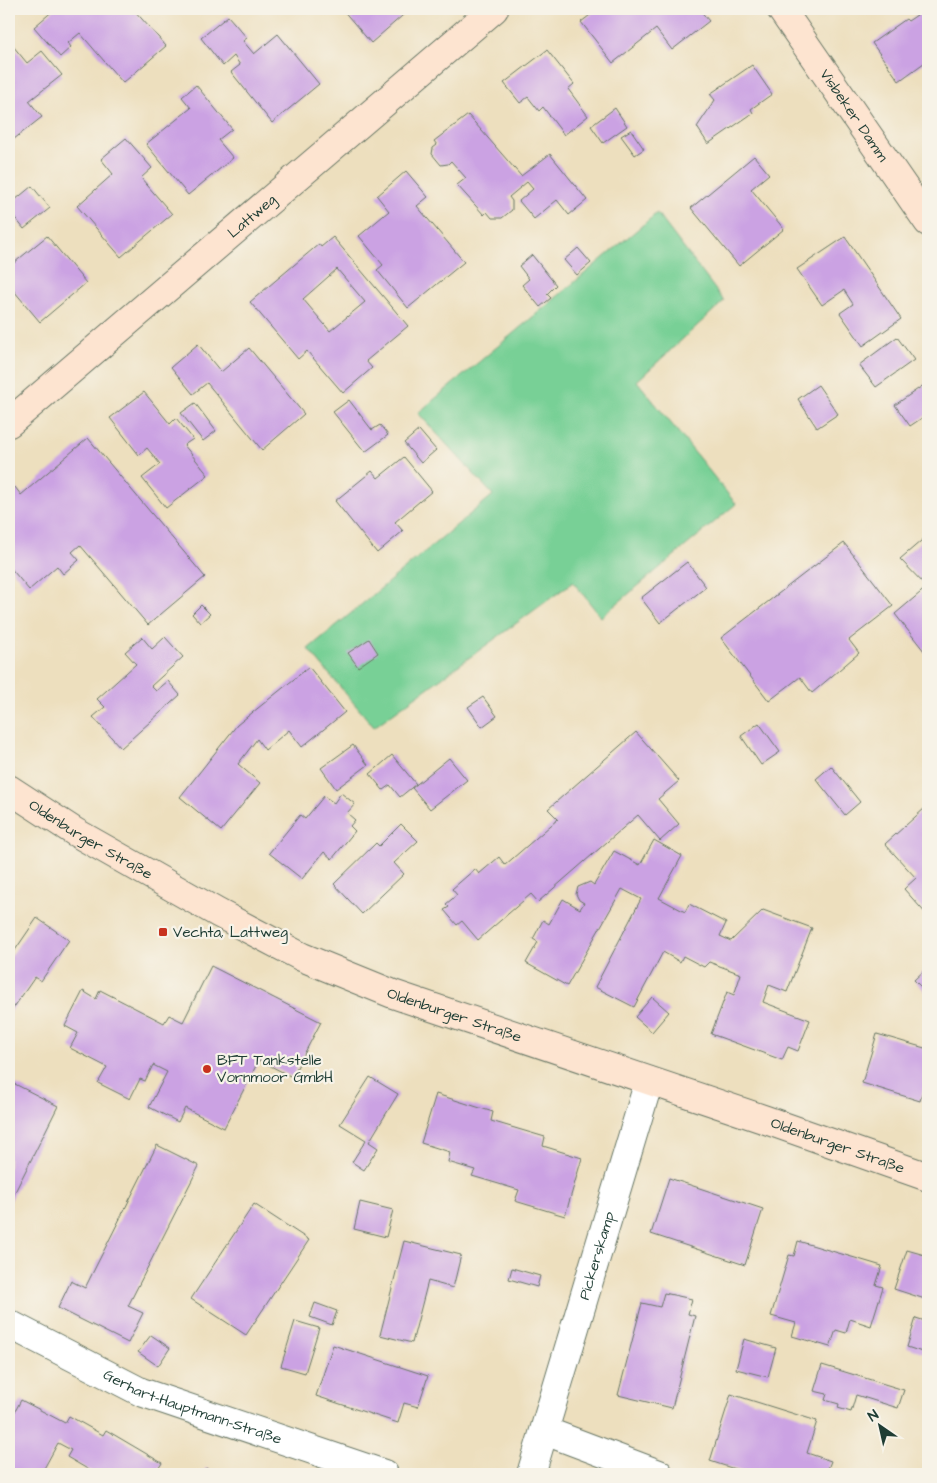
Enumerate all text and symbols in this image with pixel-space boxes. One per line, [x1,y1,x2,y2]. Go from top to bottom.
street label: Visbeker Damm [814,65,893,166]
street label: Lattweg [223,189,282,243]
street label: Oldenburger Straße [24,795,156,885]
place label: Vechta, Lattweg [173,922,288,944]
marker: Vechta, Lattweg [157,926,169,938]
street label: Oldenburger Straße [384,983,524,1048]
place label: BFT Tankstelle Vornmoor GmbH [217,1050,333,1088]
marker: BFT Tankstelle Vornmoor GmbH [201,1063,213,1075]
street label: Oldenburger Straße [768,1112,907,1179]
street label: Pickerskamp [574,1209,620,1303]
street label: Gerhart-Hauptmann-Straße [99,1364,285,1450]
north arrow [854,1400,904,1450]
text: N [864,1405,883,1427]

